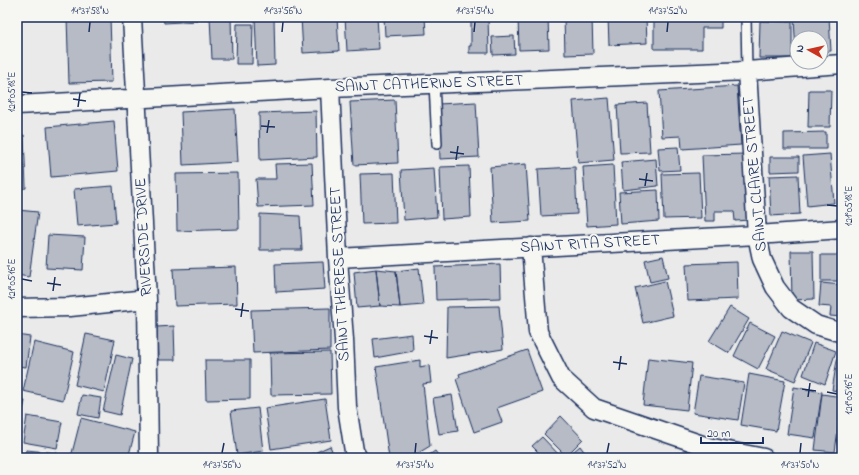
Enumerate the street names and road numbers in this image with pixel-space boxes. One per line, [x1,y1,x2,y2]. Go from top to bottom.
street label: SAINT CATHERINE STREET [334,69,524,99]
street label: SAINT CLAIRE STREET [736,95,774,253]
street label: RIVERSIDE DRIVE [129,177,159,297]
street label: SAINT THERESE STREET [323,186,357,362]
street label: SAINT RITA STREET [519,228,661,260]

